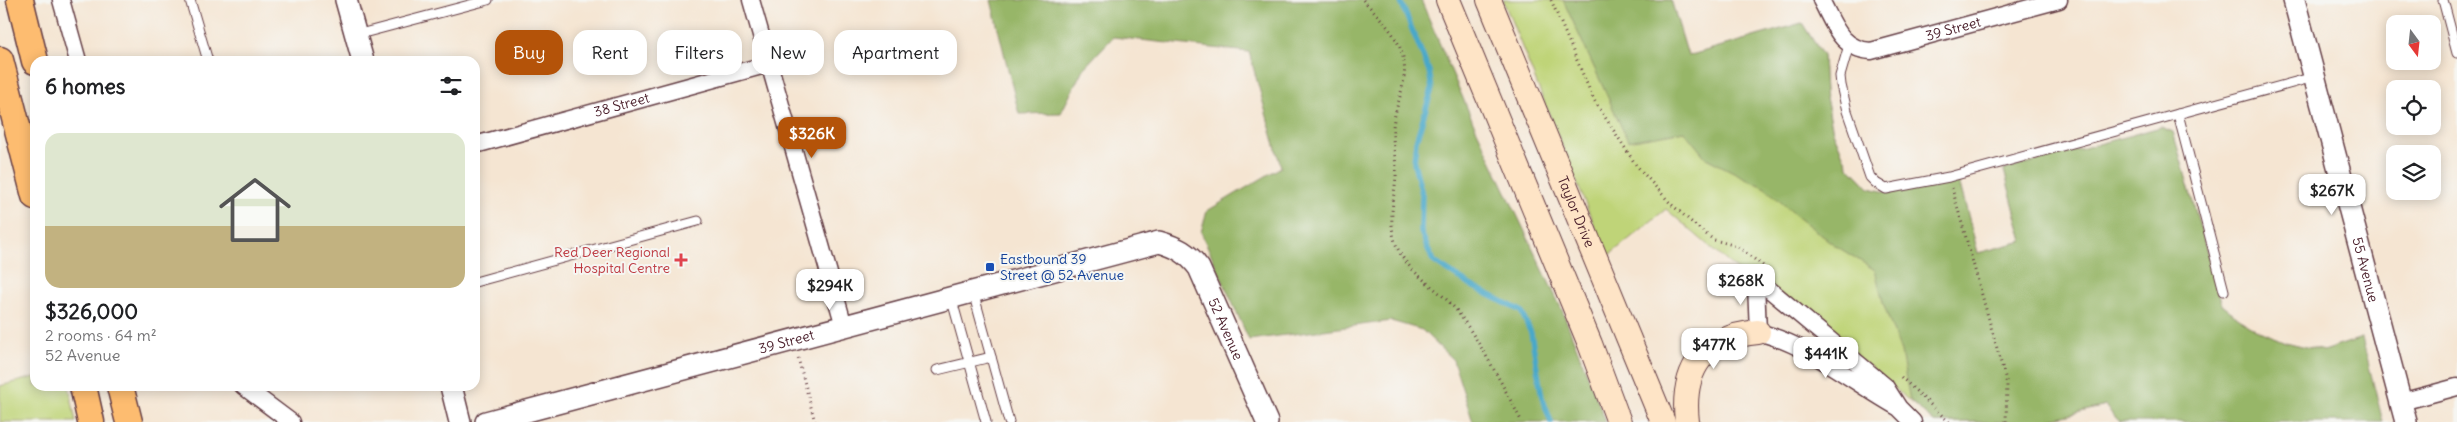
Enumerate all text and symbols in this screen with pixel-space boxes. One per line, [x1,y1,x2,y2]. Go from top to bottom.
street label: 39 Street [1924,13,1983,45]
north arrow [2386,15,2441,70]
map controls [2386,15,2441,200]
chip: Buy [495,30,563,75]
chip: Rent [573,30,647,75]
chip: Filters [657,30,742,75]
chip: New [752,30,824,75]
chip: Apartment [834,30,957,75]
icon: filters [437,72,465,100]
text: 6 homes [45,73,125,100]
button: locate [2386,80,2441,135]
street label: 38 Street [592,88,652,121]
pin: $326K [777,116,847,159]
text: $326K [789,123,835,143]
button: layers [2386,145,2441,200]
icon: home [210,165,300,255]
street label: Taylor Drive [1554,173,1599,250]
pin: $267K [2297,174,2367,216]
text: $267K [2310,180,2354,200]
street label: 55 Avenue [2348,235,2383,304]
place label: Red Deer Regional Hospital Centre [554,243,670,277]
place label: Eastbound 39 Street @ 52 Avenue [1000,250,1124,284]
marker: Red Deer Regional Hospital Centre [674,253,688,267]
marker: Eastbound 39 Street @ 52 Avenue [984,261,996,273]
pin: $268K [1706,264,1776,306]
pin: $294K [795,268,865,311]
text: $268K [1718,270,1764,290]
text: $294K [807,275,853,295]
street label: 52 Avenue [1204,295,1247,363]
text: $326,000 [45,298,138,325]
text: 2 rooms · 64 m² [45,325,157,345]
street label: 39 Street [757,326,816,358]
pin: $477K [1679,328,1749,370]
text: $477K [1692,334,1736,354]
pin: $441K [1791,336,1861,379]
text: $441K [1804,343,1848,363]
text: 52 Avenue [45,345,120,365]

